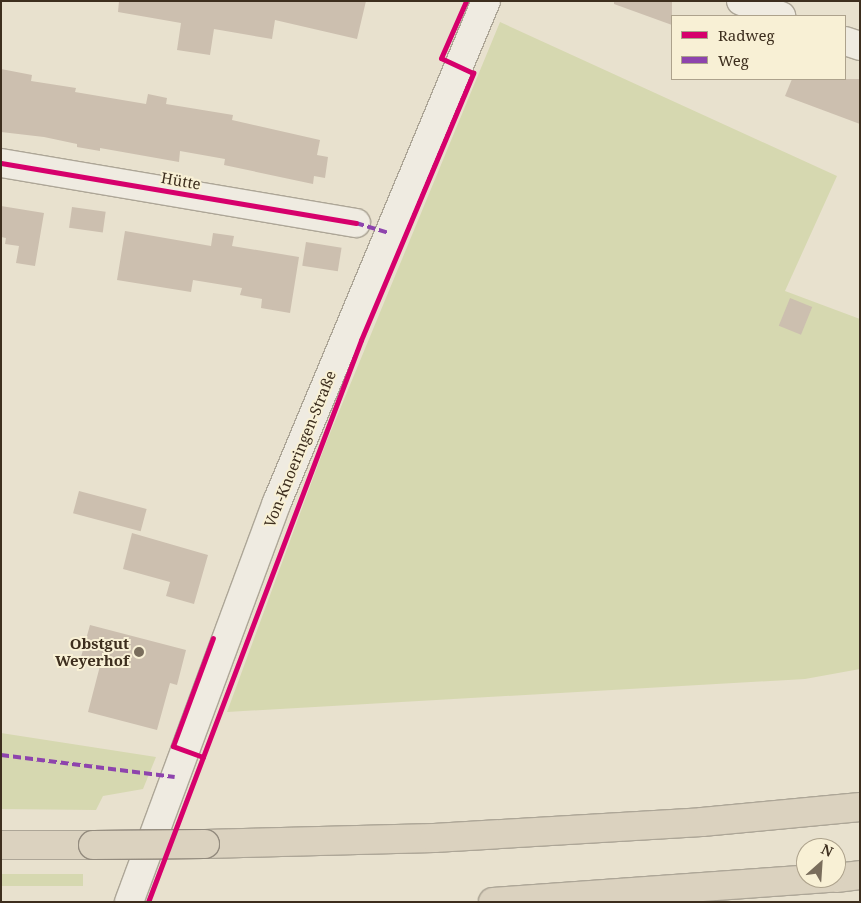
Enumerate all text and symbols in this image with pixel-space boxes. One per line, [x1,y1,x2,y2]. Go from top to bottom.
legend [671,15,846,80]
text: Radweg [718,25,775,45]
text: Weg [718,50,749,70]
street label: Hütte [160,169,202,193]
street label: Von-Knoeringen-Straße [260,368,340,530]
place label: Obstgut Weyerhof [55,634,129,669]
marker: Obstgut Weyerhof [133,646,145,658]
north arrow [796,838,846,888]
text: N [818,839,836,861]

